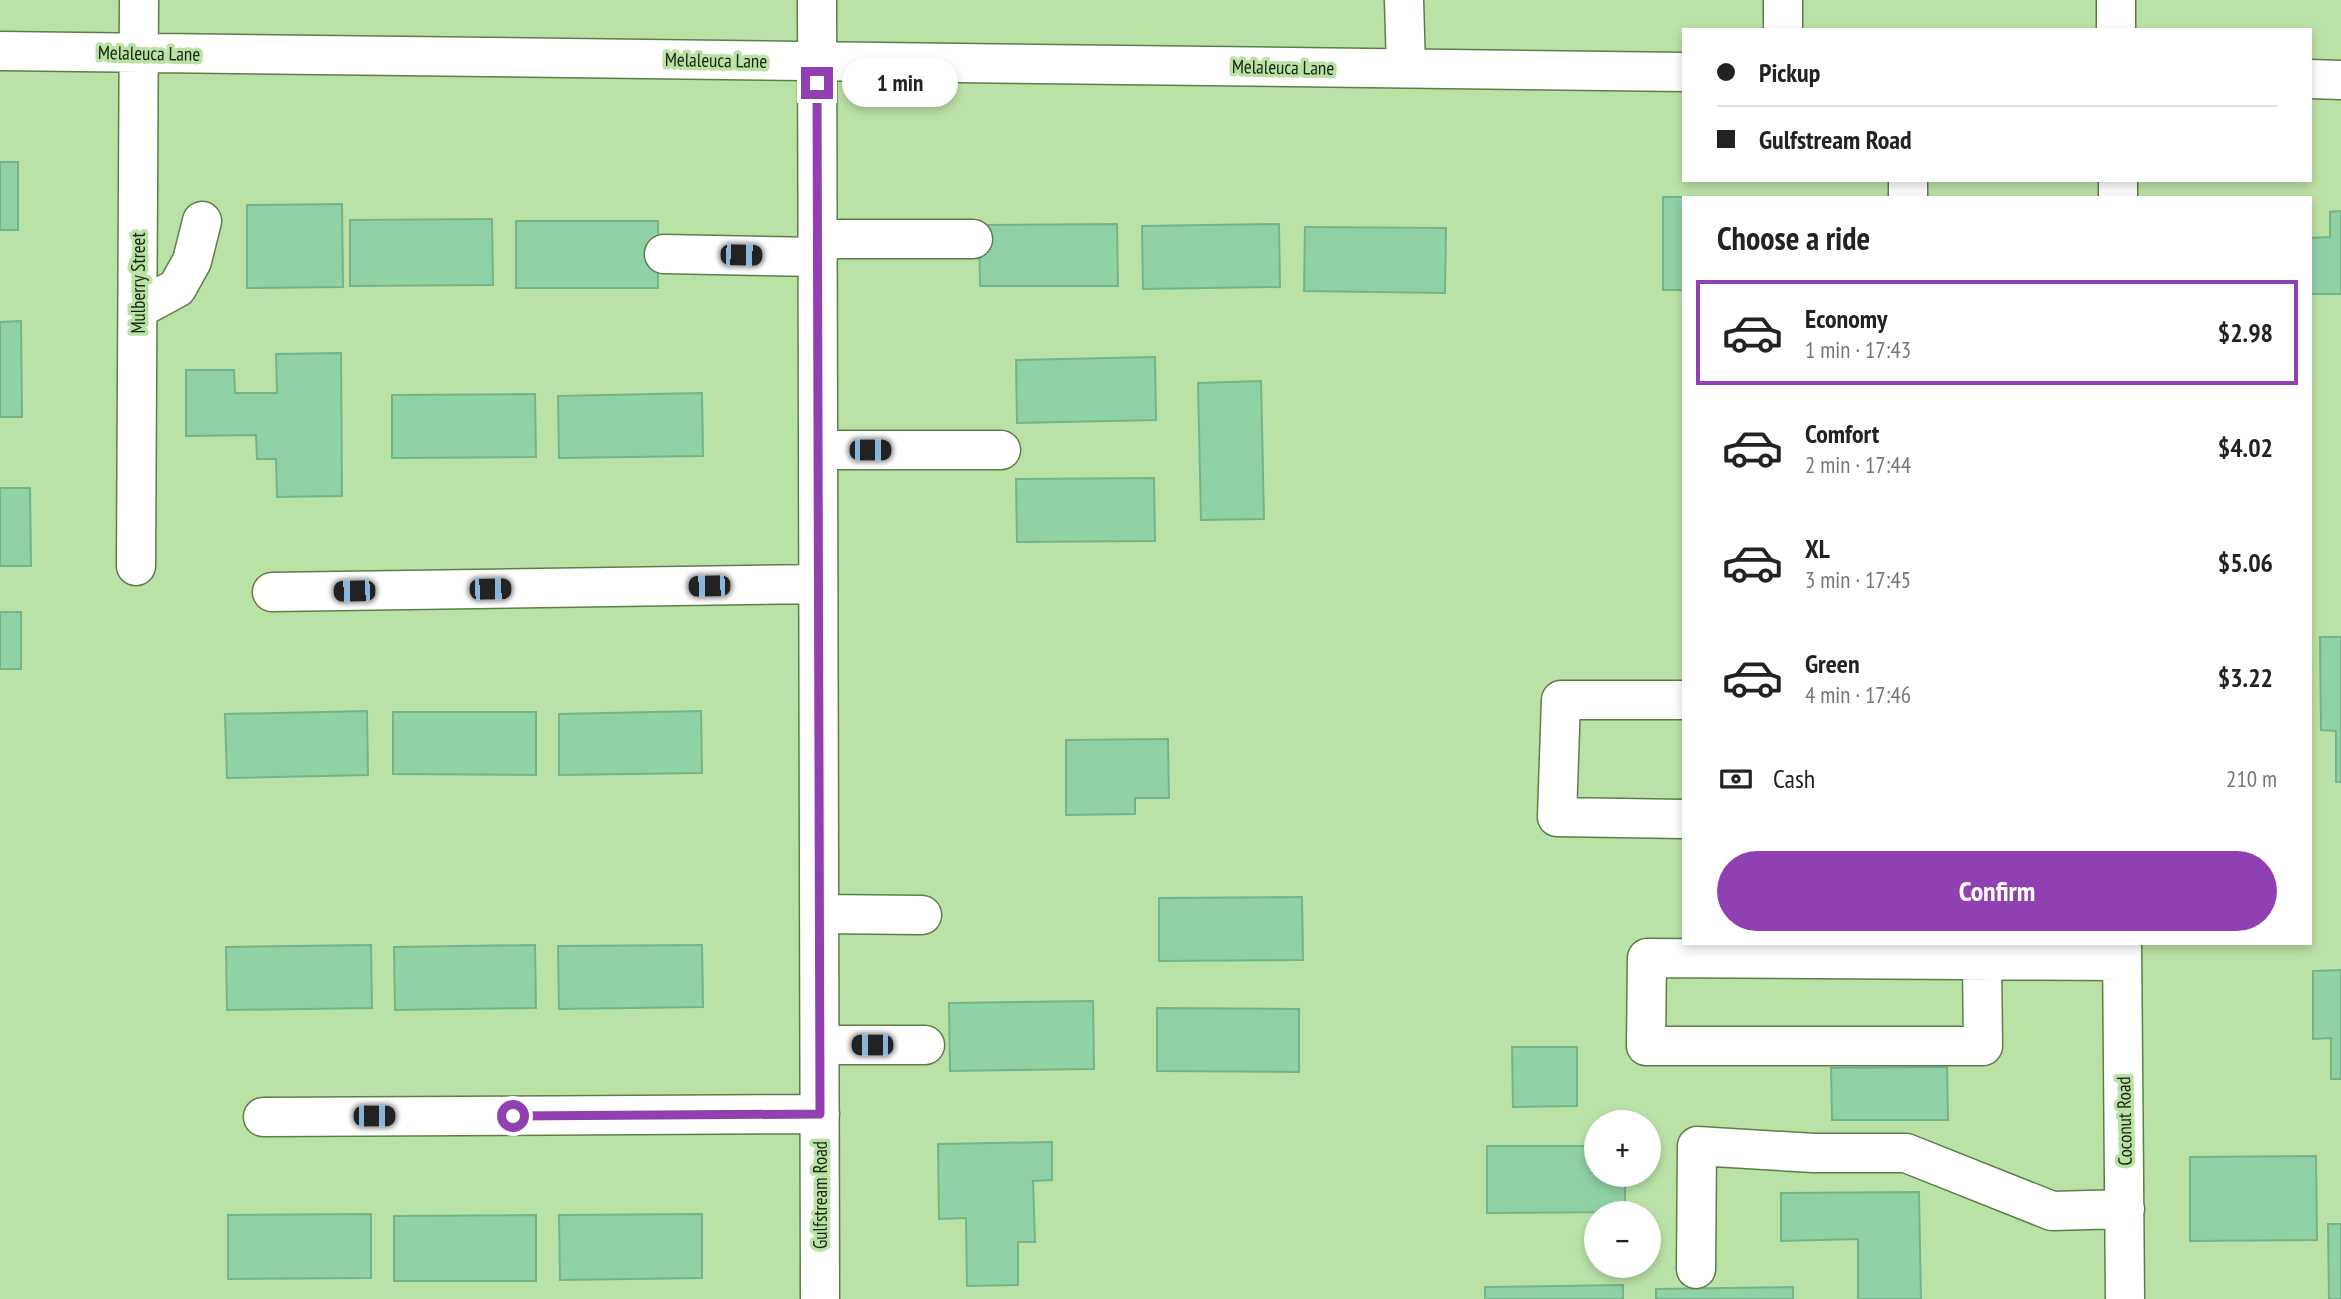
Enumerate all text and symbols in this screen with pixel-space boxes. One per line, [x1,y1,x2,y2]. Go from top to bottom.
street label: Melaleuca Lane [98,40,201,66]
street label: Melaleuca Lane [665,47,768,73]
street label: Melaleuca Lane [1232,54,1335,80]
text: Pickup [1759,56,1820,89]
callout: 1 min [842,58,957,108]
route end [801,67,833,99]
text: 1 min [877,68,923,97]
text: Gulfstream Road [1759,123,1912,156]
text: Choose a ride [1717,217,1870,259]
street label: Mulberry Street [126,232,150,334]
car [720,244,763,266]
icon: car [1721,301,1784,364]
text: Economy [1805,302,1887,335]
text: $2.98 [2218,316,2273,349]
text: 1 min · 17:43 [1805,335,1911,364]
icon: car [1721,416,1784,479]
text: Comfort [1805,417,1879,450]
text: $4.02 [2218,431,2273,464]
car [850,440,892,461]
text: 2 min · 17:44 [1805,450,1911,479]
icon: car [1721,531,1784,594]
text: XL [1805,532,1830,565]
text: $5.06 [2218,546,2273,579]
text: 3 min · 17:45 [1805,565,1911,594]
car [688,575,731,597]
car [469,578,512,600]
car [333,580,376,602]
icon: car [1721,646,1784,709]
text: Green [1805,647,1860,680]
text: $3.22 [2218,661,2273,694]
text: 4 min · 17:46 [1805,680,1911,709]
icon: cash [1717,760,1755,798]
text: Cash [1773,762,1815,795]
text: 210 m [2226,764,2277,793]
button: Confirm [1717,851,2277,931]
car [852,1035,894,1056]
street label: Coconut Road [2111,1076,2137,1166]
route start [497,1100,529,1132]
car [354,1106,396,1127]
map controls [1584,1110,1661,1278]
button: + [1584,1110,1661,1187]
street label: Gulfstream Road [808,1141,832,1249]
button: − [1584,1201,1661,1278]

